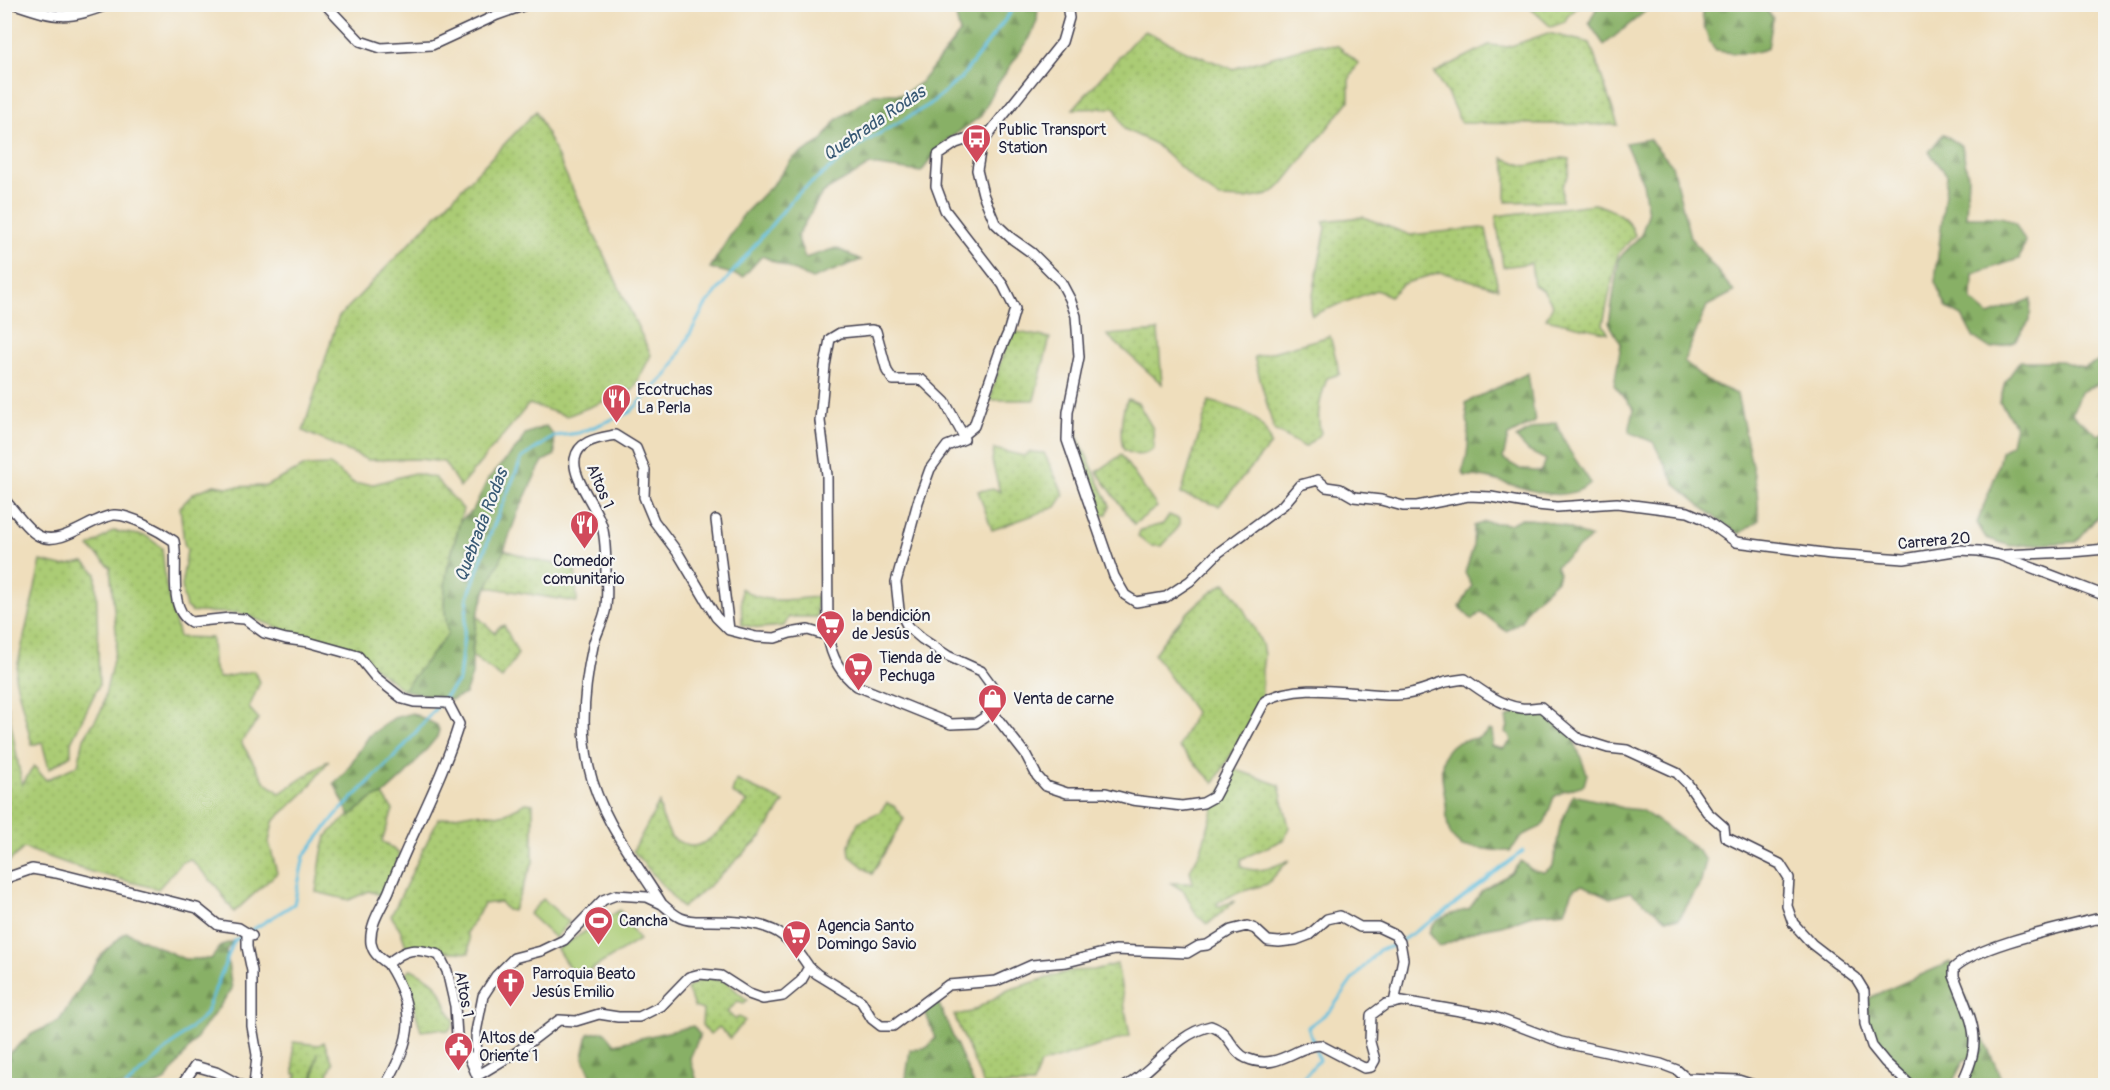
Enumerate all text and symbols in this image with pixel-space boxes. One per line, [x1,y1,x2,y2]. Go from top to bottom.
water label: Quebrada Rodas [819,80,932,166]
place label: Public Transport Station [998,120,1107,158]
bus stop icon: Public Transport Station [961,122,993,164]
place label: Ecotruchas La Perla [637,380,712,418]
restaurant icon: Ecotruchas La Perla [600,382,632,424]
street label: Altos 1 [582,461,618,512]
water label: Quebrada Rodas [449,464,514,585]
restaurant icon: Comedor comunitario [568,508,600,550]
street label: Carrera 20 [1897,528,1971,554]
place label: Comedor comunitario [543,551,625,589]
place label: la bendición de Jesús [852,606,931,644]
supermarket icon: la bendición de Jesús [815,608,847,650]
place label: Tienda de Pechuga [879,648,942,686]
supermarket icon: Tienda de Pechuga [842,650,874,692]
shop icon: Venta de carne [976,682,1008,724]
place label: Venta de carne [1013,689,1114,709]
sports icon: Cancha [582,904,614,946]
place label: Cancha [619,911,668,931]
place label: Agencia Santo Domingo Savio [817,916,917,954]
supermarket icon: Agencia Santo Domingo Savio [780,918,812,960]
place label: Parroquia Beato Jesús Emilio [532,964,636,1002]
church icon: Parroquia Beato Jesús Emilio [495,966,527,1008]
street label: Altos 1 [450,970,478,1019]
place label: Altos de Oriente 1 [479,1028,538,1066]
public building icon: Altos de Oriente 1 [442,1030,474,1072]

